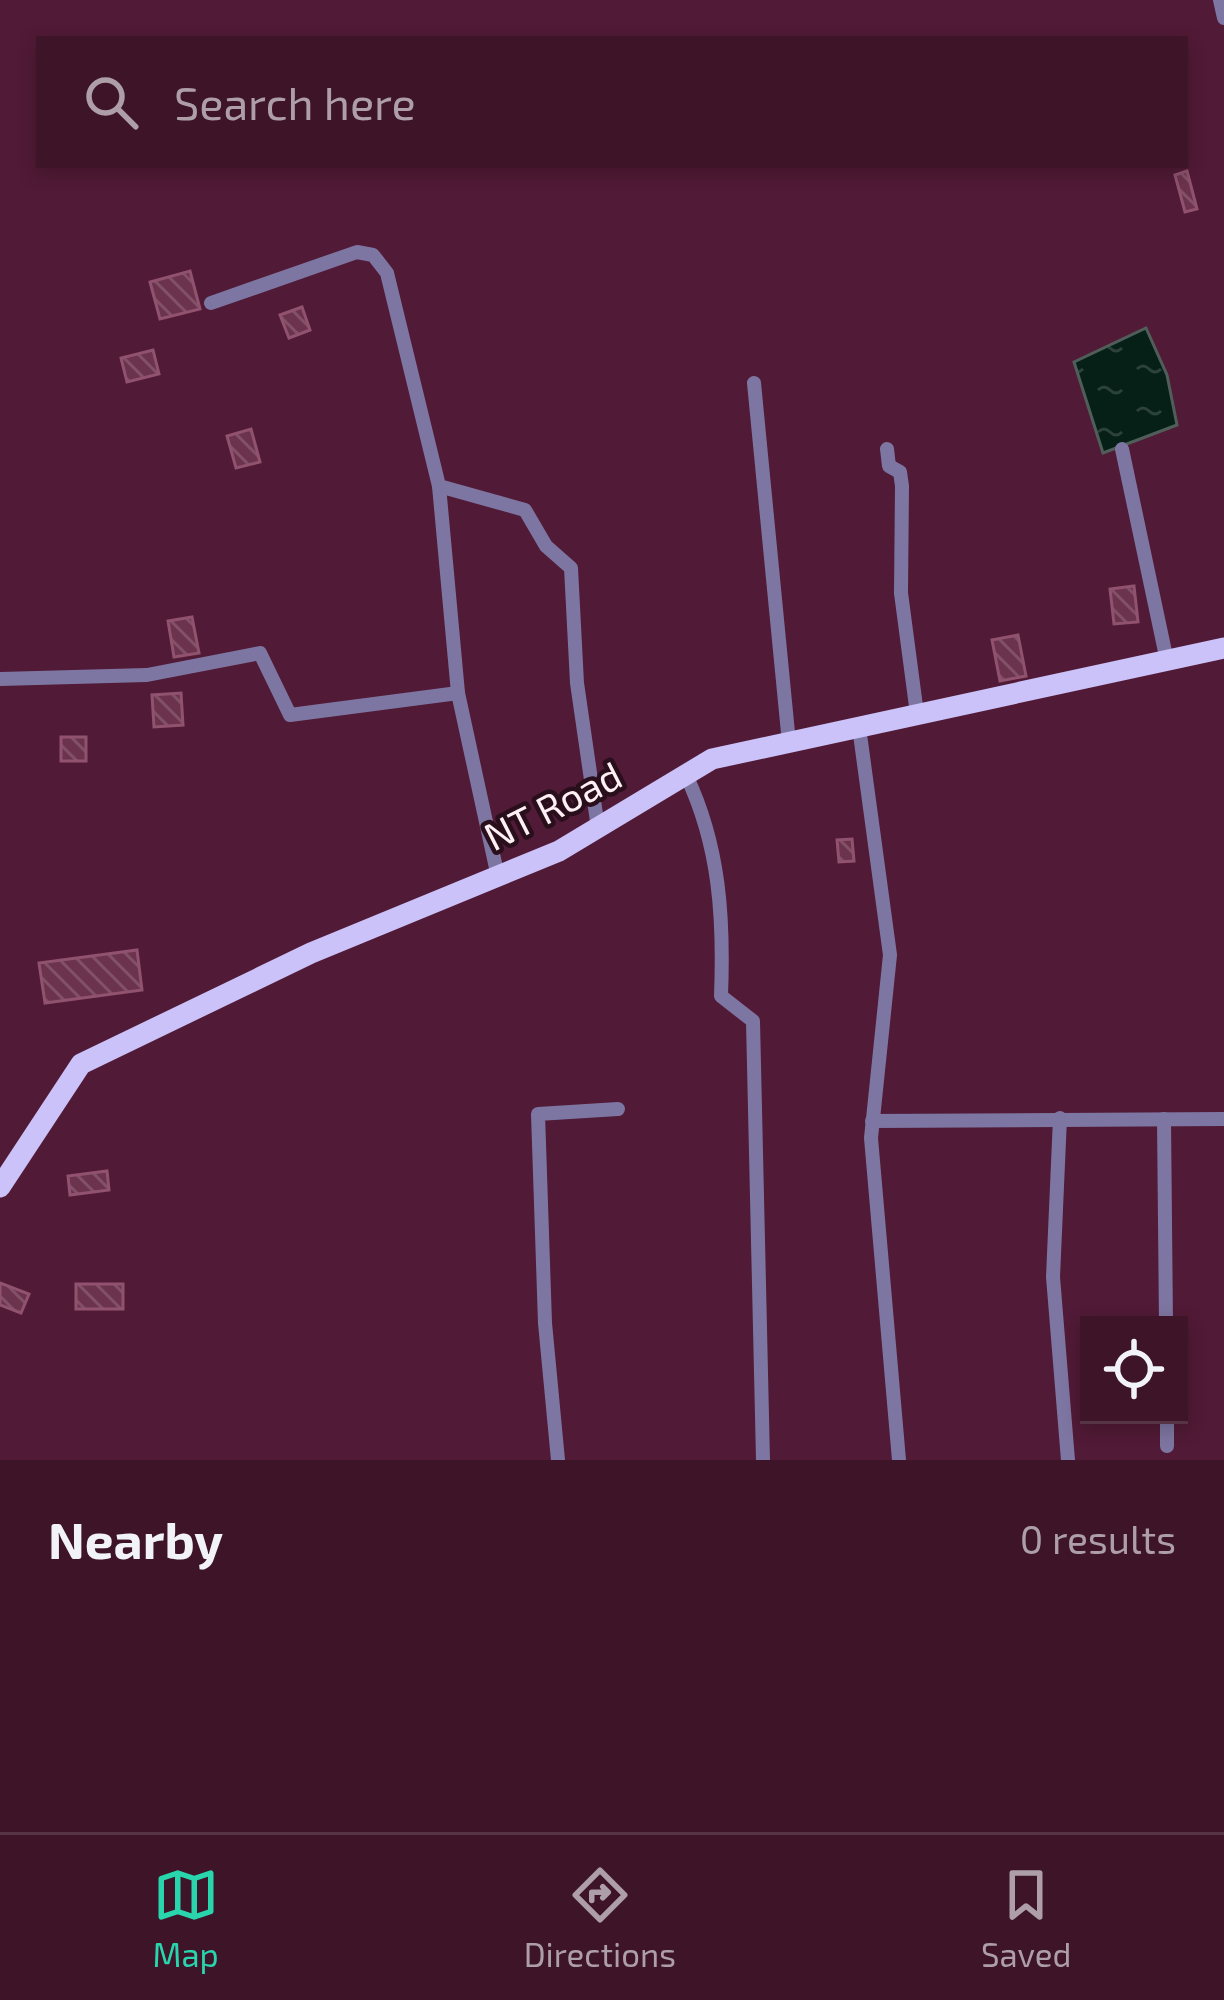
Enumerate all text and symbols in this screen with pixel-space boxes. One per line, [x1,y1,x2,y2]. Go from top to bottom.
search box [36,36,1188,168]
icon: search [78,69,144,135]
text: Search here [174,75,416,129]
street label: NT Road [476,750,629,859]
map controls [1080,1316,1188,1424]
button: locate [1080,1316,1188,1424]
text: Nearby [48,1508,223,1569]
text: 0 results [1020,1515,1176,1562]
tab: Map [153,1862,219,1974]
tab: Directions [524,1862,676,1974]
tab: Saved [981,1862,1071,1974]

